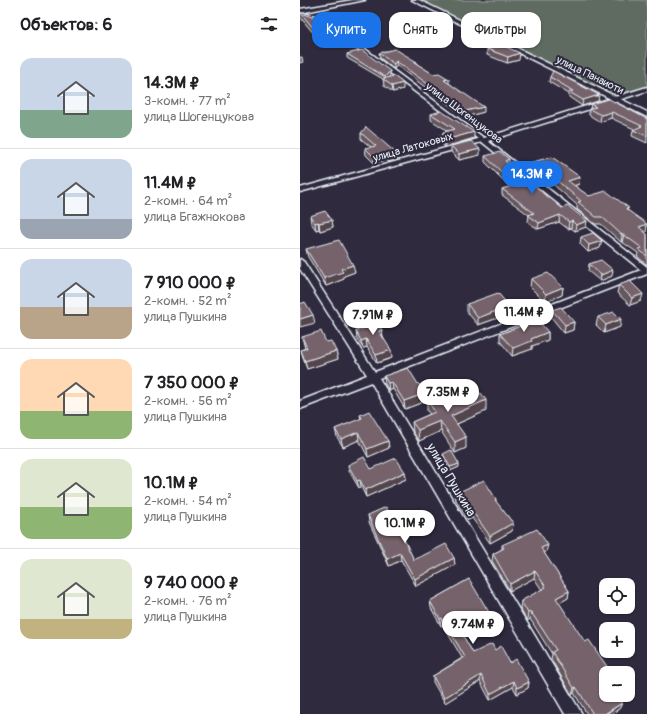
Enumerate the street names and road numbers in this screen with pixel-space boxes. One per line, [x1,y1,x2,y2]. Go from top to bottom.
street label: улица Панаиоти [553,53,626,97]
street label: улица Шогенцукова [422,79,505,146]
street label: улица Латоковых [371,129,454,165]
street label: улица Пушкина [422,440,479,520]

